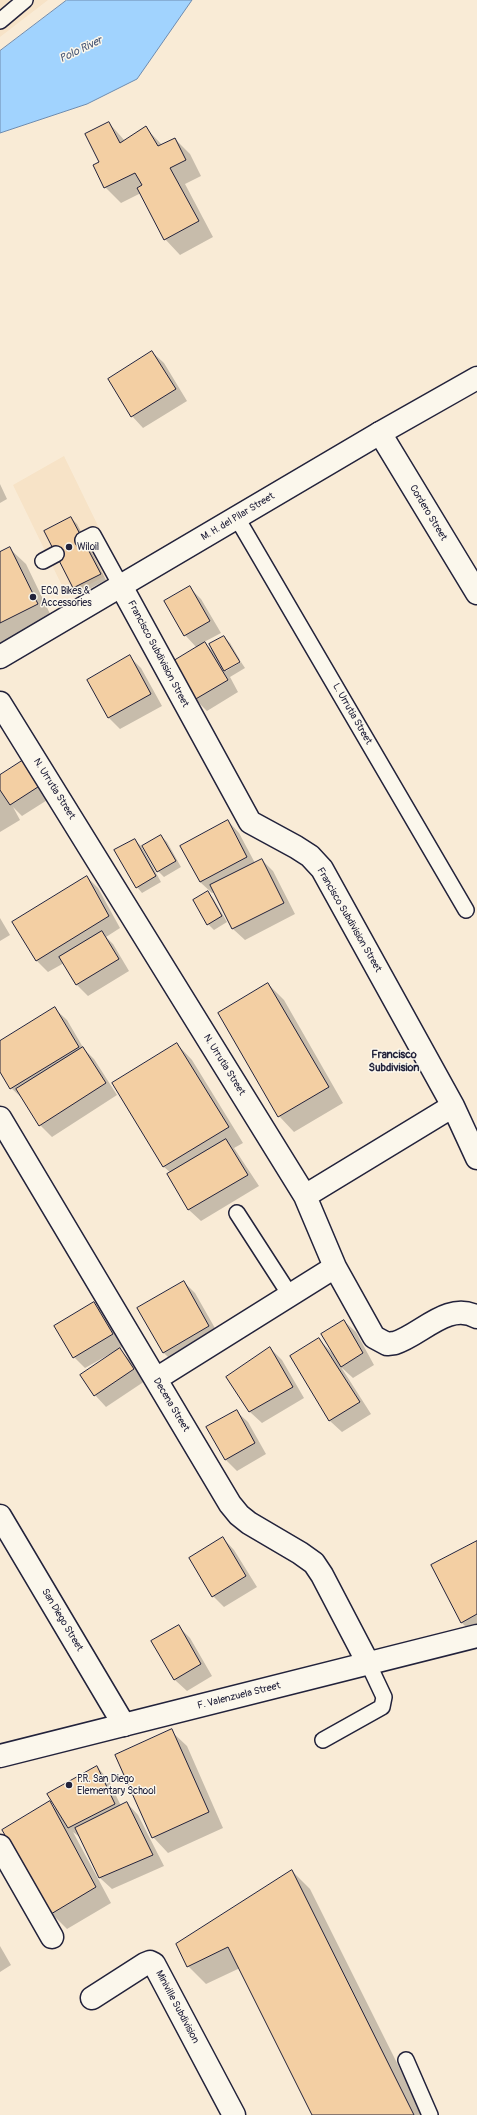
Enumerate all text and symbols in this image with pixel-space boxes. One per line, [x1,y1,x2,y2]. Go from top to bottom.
water label: Polo River [58,34,104,66]
street label: Cordero Street [407,483,449,543]
street label: M. H. del Pilar Street [199,490,277,544]
place label: Wiloil [77,541,99,553]
marker: Wiloil [64,542,74,552]
place label: ECQ Bikes & Accessories [41,585,92,608]
marker: ECQ Bikes & Accessories [28,592,38,602]
street label: Francisco Subdivision Street [125,599,191,709]
street label: L. Urrutia Street [330,681,374,747]
street label: N. Urrutia Street [30,756,78,822]
street label: Francisco Subdivision Street [314,865,384,975]
street label: N. Urrutia Street [200,1032,248,1098]
district label: Francisco Subdivision [369,1048,419,1074]
street label: Decena Street [150,1376,192,1434]
street label: San Diego Street [39,1587,85,1653]
street label: F. Valenzuela Street [196,1680,282,1712]
place label: P.R. San Diego Elementary School [77,1773,156,1796]
marker: P.R. San Diego Elementary School [64,1780,74,1790]
street label: Miniville Subdivision [153,1968,201,2046]

